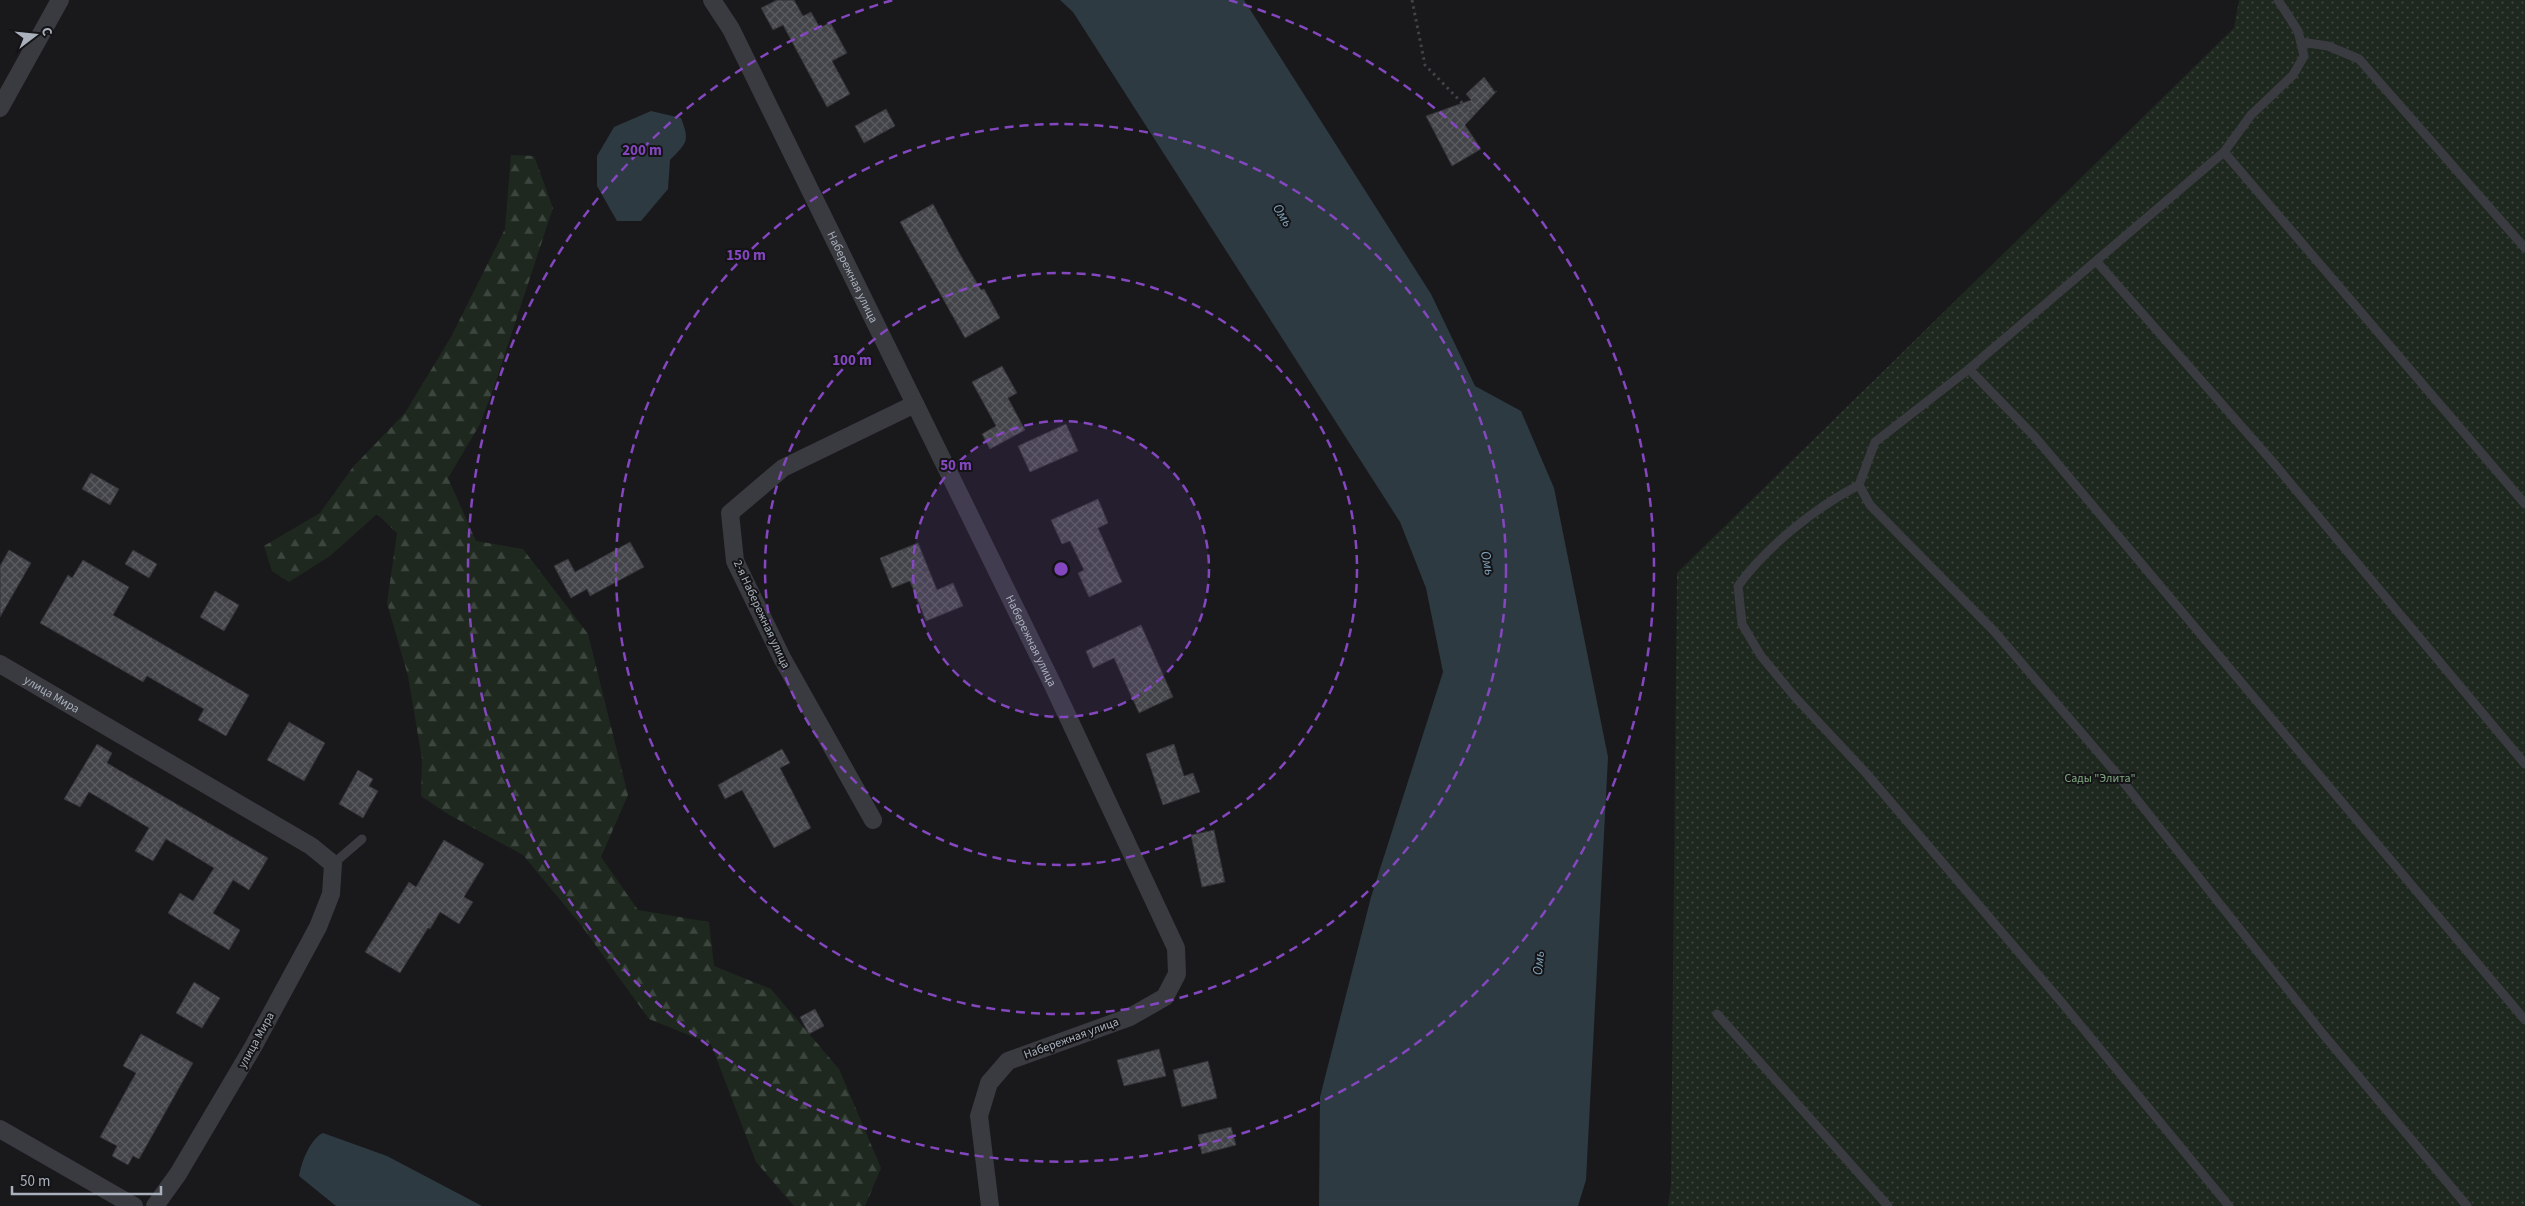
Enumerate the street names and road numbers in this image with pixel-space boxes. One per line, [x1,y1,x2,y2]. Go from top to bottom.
street label: Набережная улица [823,229,882,326]
street label: 2-я Набережная улица [729,557,794,671]
street label: Набережная улица [1001,592,1060,690]
street label: улица Мира [20,672,83,718]
street label: улица Мира [234,1009,279,1071]
street label: Набережная улица [1021,1013,1121,1064]

